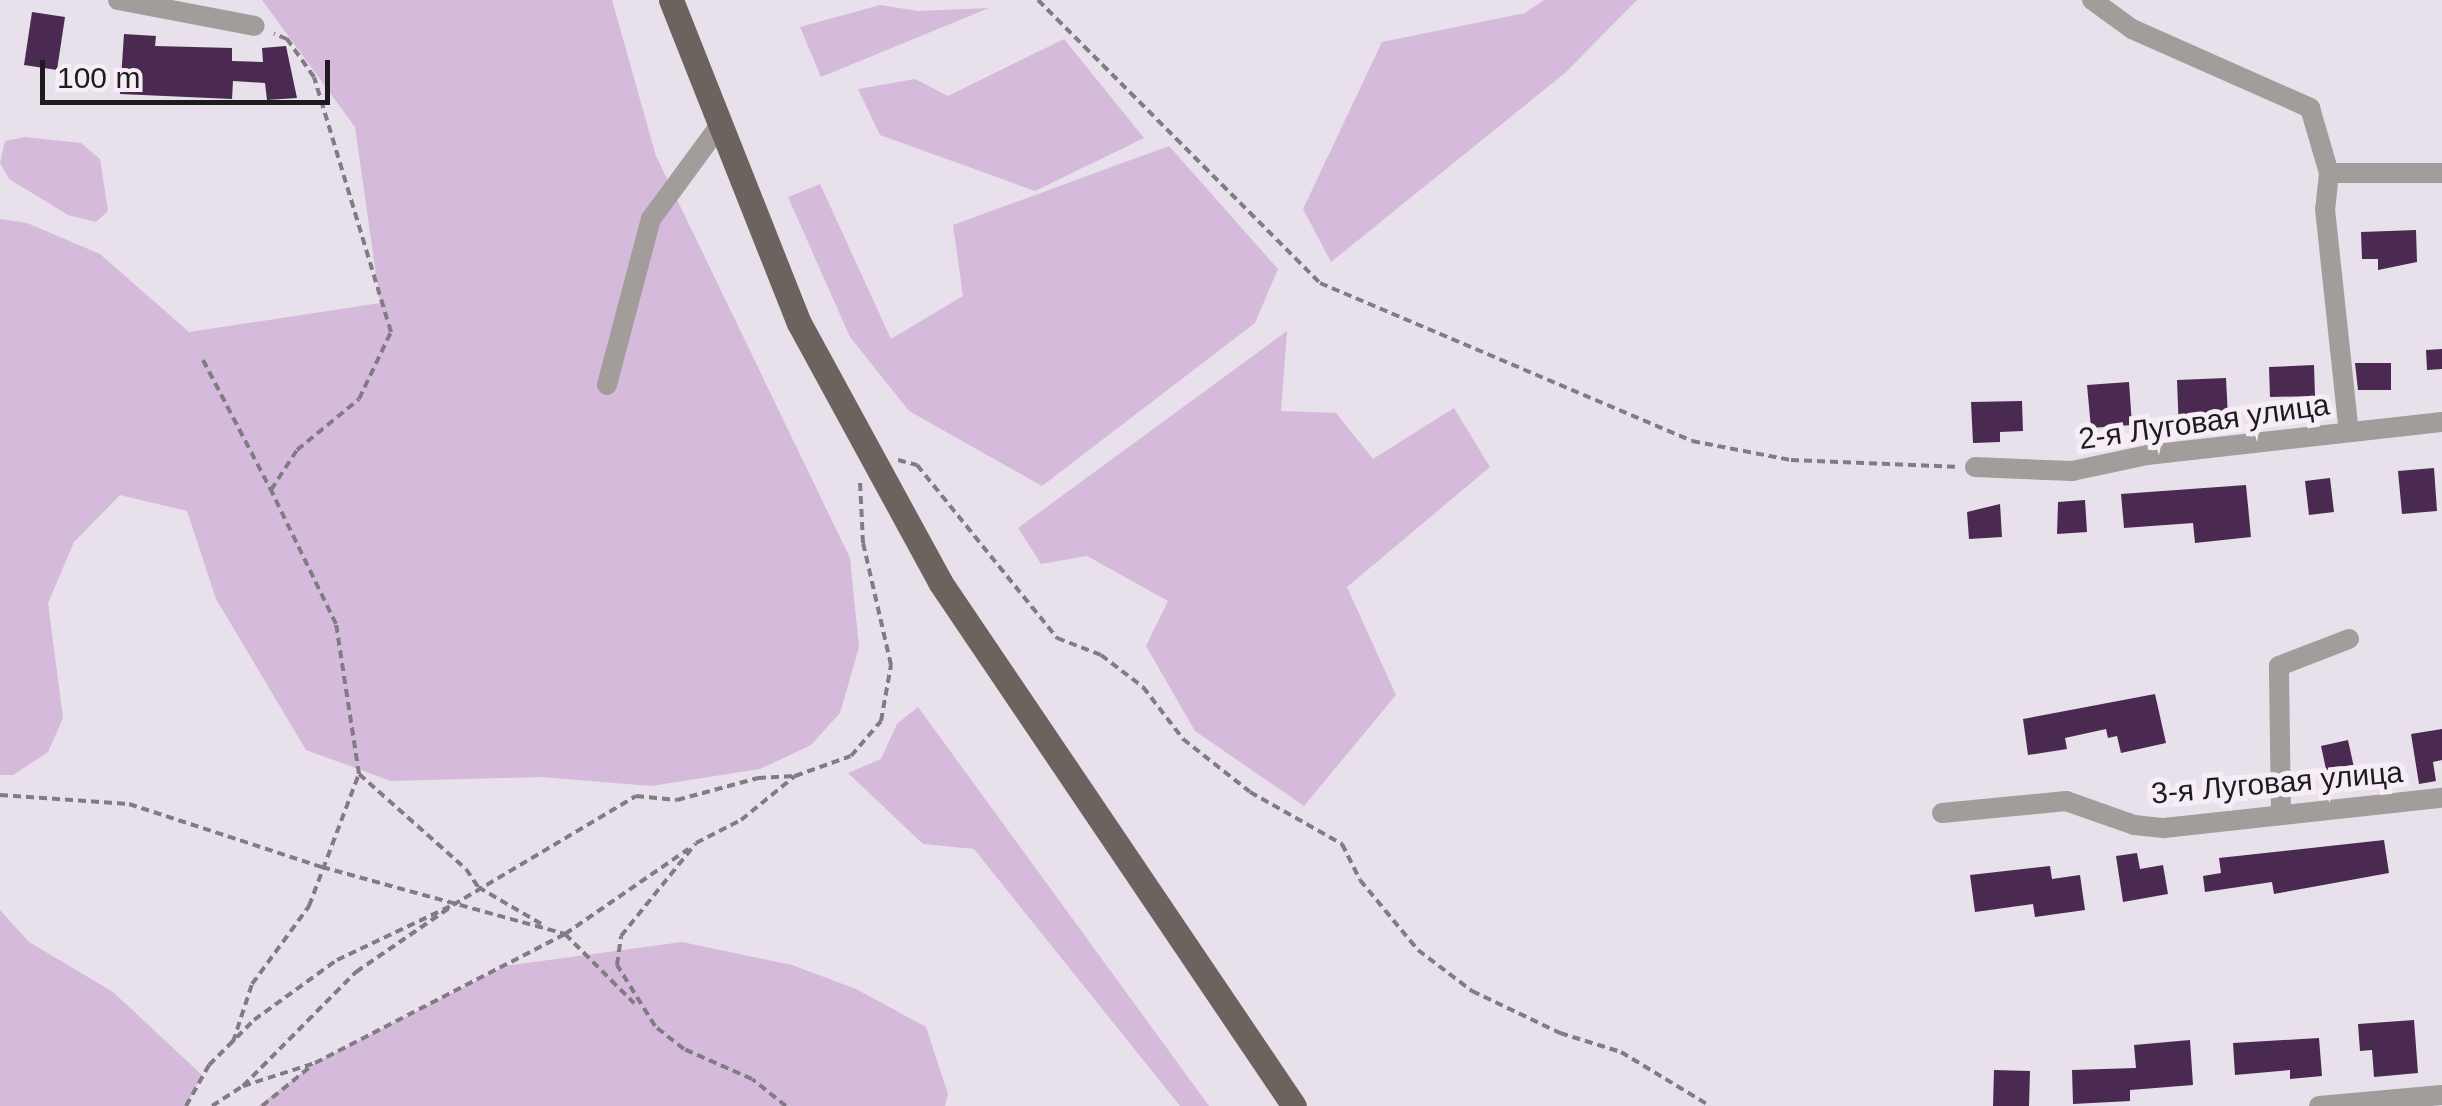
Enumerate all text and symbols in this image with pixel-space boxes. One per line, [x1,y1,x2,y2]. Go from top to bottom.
scale bar [45,40,335,102]
text: 100 m [57,61,140,94]
street label: 2-я Луговая улица [2076,387,2332,457]
street label: 3-я Луговая улица [2150,754,2404,812]

